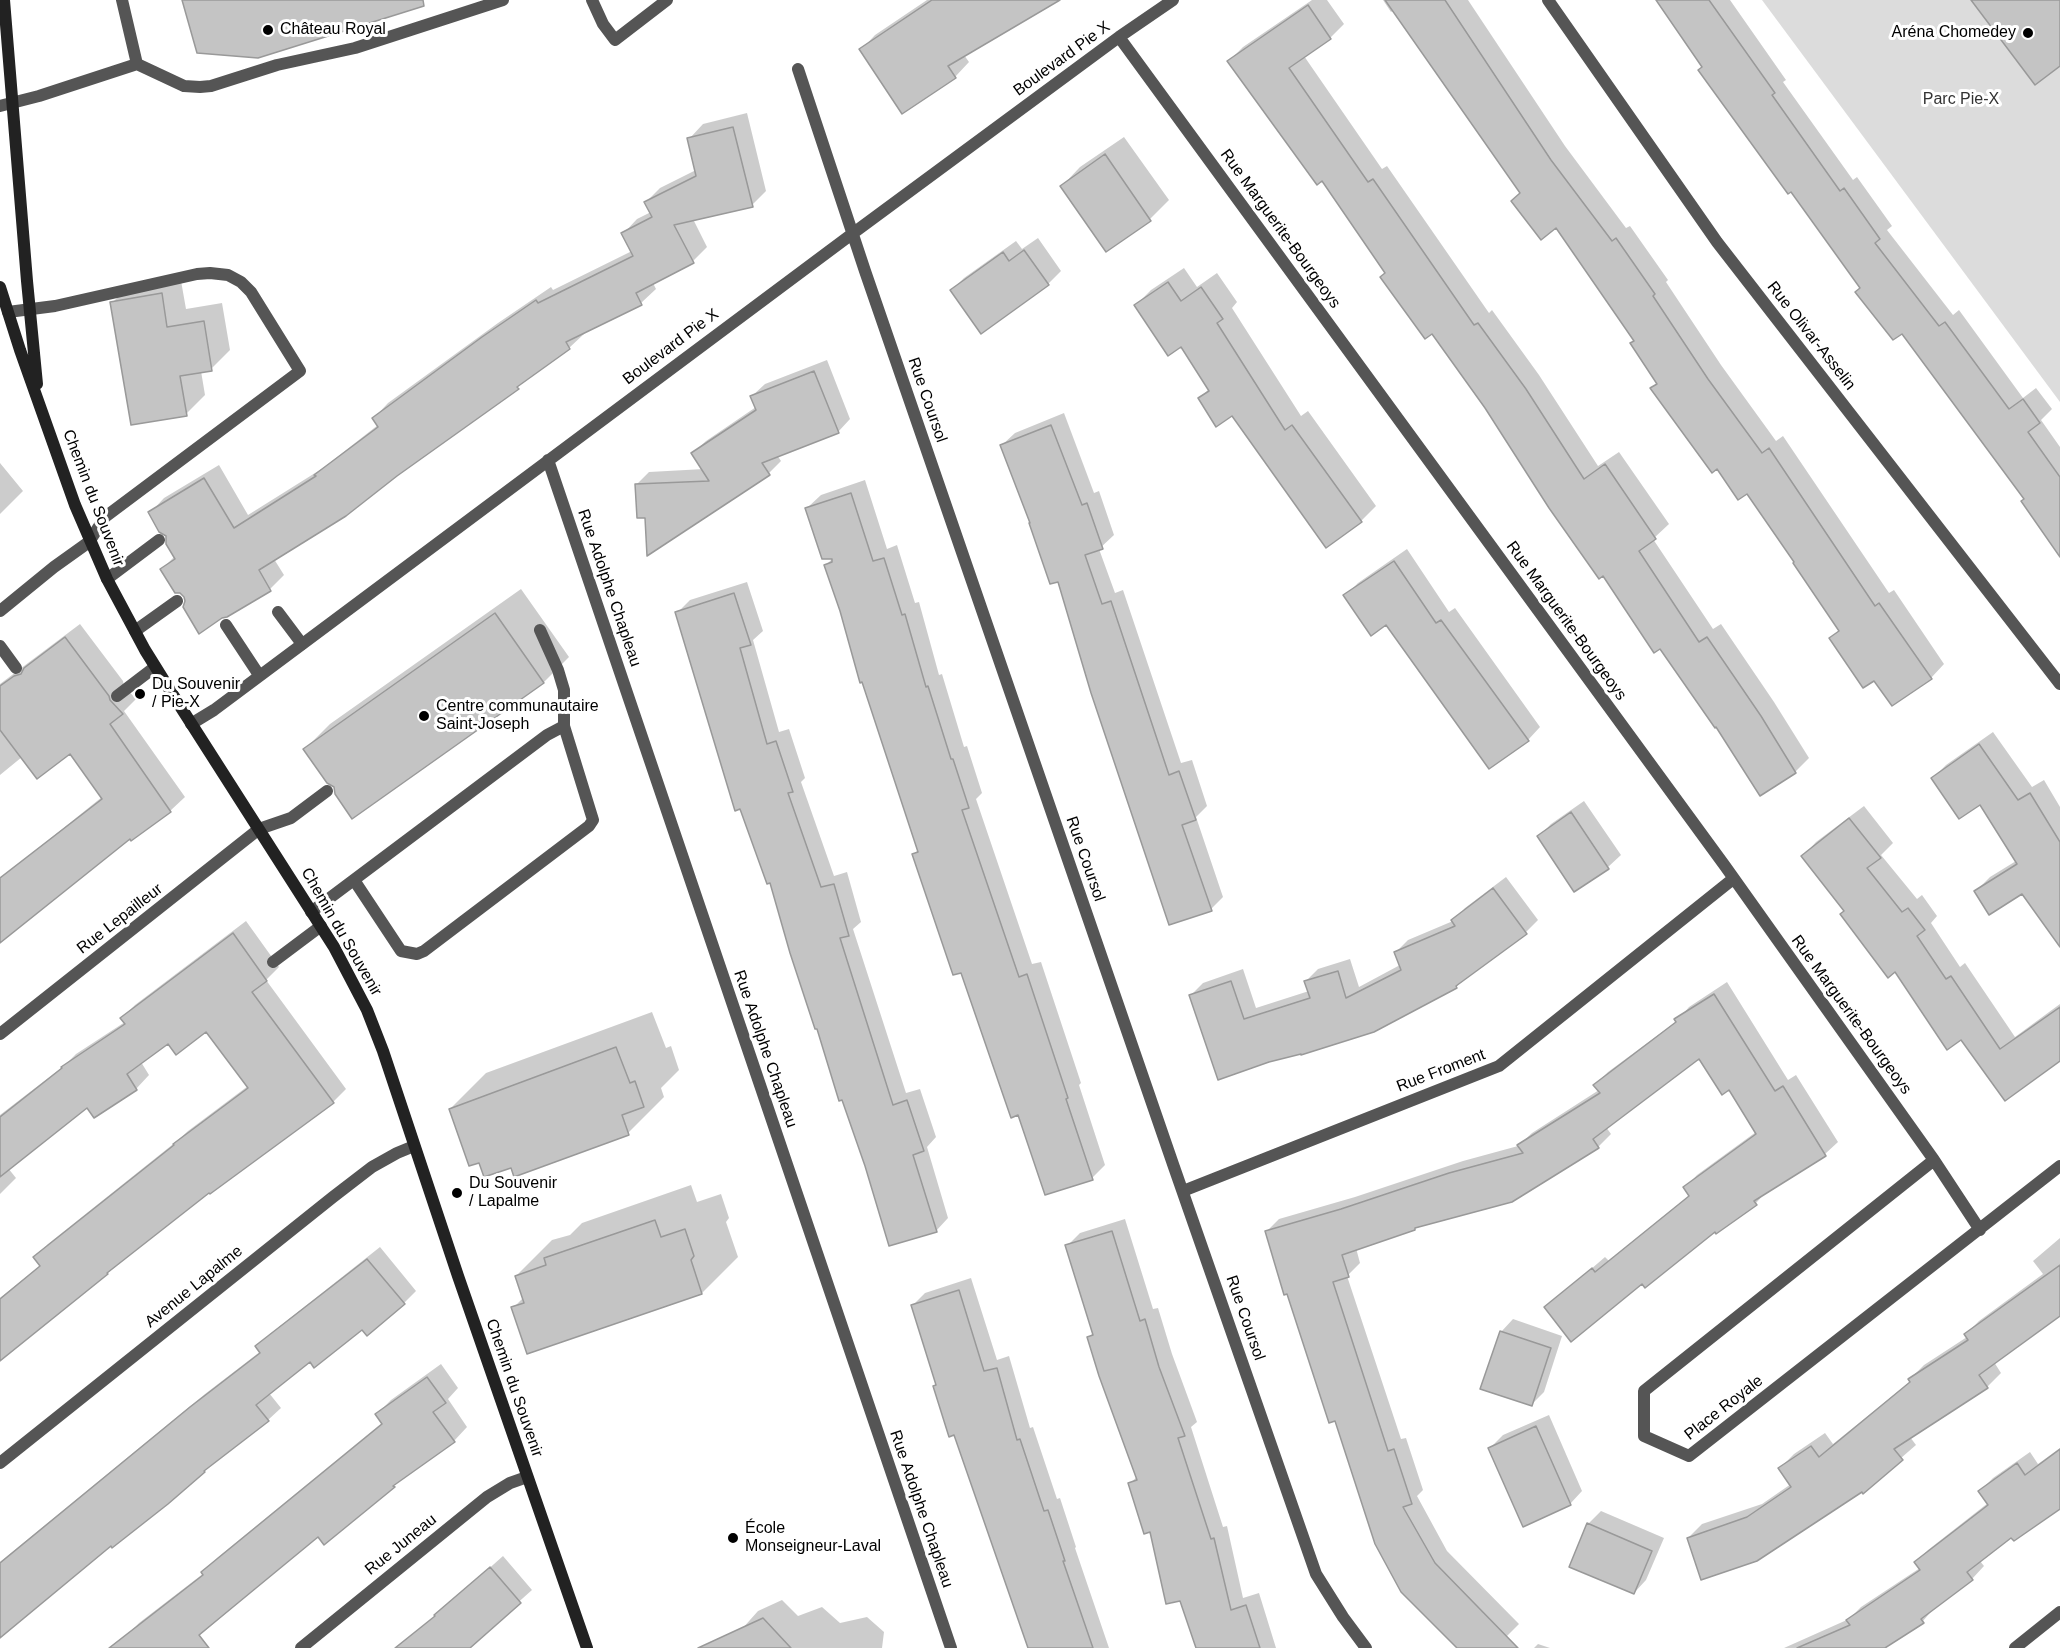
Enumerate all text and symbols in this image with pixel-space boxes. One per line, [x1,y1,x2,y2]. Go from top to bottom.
street label: Boulevard Pie X [1010,18,1114,100]
place label: Château Royal [280,20,386,40]
marker: Château Royal [261,23,275,37]
place label: Aréna Chomedey [1891,23,2016,43]
marker: Aréna Chomedey [2021,26,2035,40]
park label: Parc Pie-X [1923,90,1999,110]
street label: Rue Marguerite-Bourgeoys [1216,146,1344,312]
street label: Rue Olivar-Asselin [1763,278,1859,394]
street label: Boulevard Pie X [619,305,723,389]
street label: Rue Coursol [903,355,951,445]
street label: Chemin du Souvenir [58,427,128,569]
street label: Rue Adolphe Chapleau [573,507,645,669]
street label: Rue Marguerite-Bourgeoys [1502,538,1630,704]
place label: Du Souvenir / Pie-X [152,675,240,713]
marker: Du Souvenir / Pie-X [133,687,147,701]
place label: Centre communautaire Saint-Joseph [436,697,599,735]
marker: Centre communautaire Saint-Joseph [417,709,431,723]
street label: Rue Coursol [1061,814,1109,904]
street label: Chemin du Souvenir [296,864,386,1000]
street label: Rue Lepailleur [73,880,167,958]
street label: Rue Marguerite-Bourgeoys [1787,932,1915,1098]
street label: Rue Adolphe Chapleau [729,968,801,1130]
street label: Rue Froment [1394,1045,1488,1097]
place label: Du Souvenir / Lapalme [469,1174,557,1212]
marker: Du Souvenir / Lapalme [450,1186,464,1200]
street label: Avenue Lapalme [141,1242,247,1332]
street label: Rue Coursol [1221,1273,1269,1363]
street label: Chemin du Souvenir [481,1316,547,1460]
street label: Place Royale [1681,1371,1767,1445]
street label: Rue Adolphe Chapleau [885,1428,957,1590]
street label: Rue Juneau [361,1510,441,1580]
place label: École Monseigneur-Laval [745,1519,881,1557]
marker: École Monseigneur-Laval [726,1531,740,1545]

